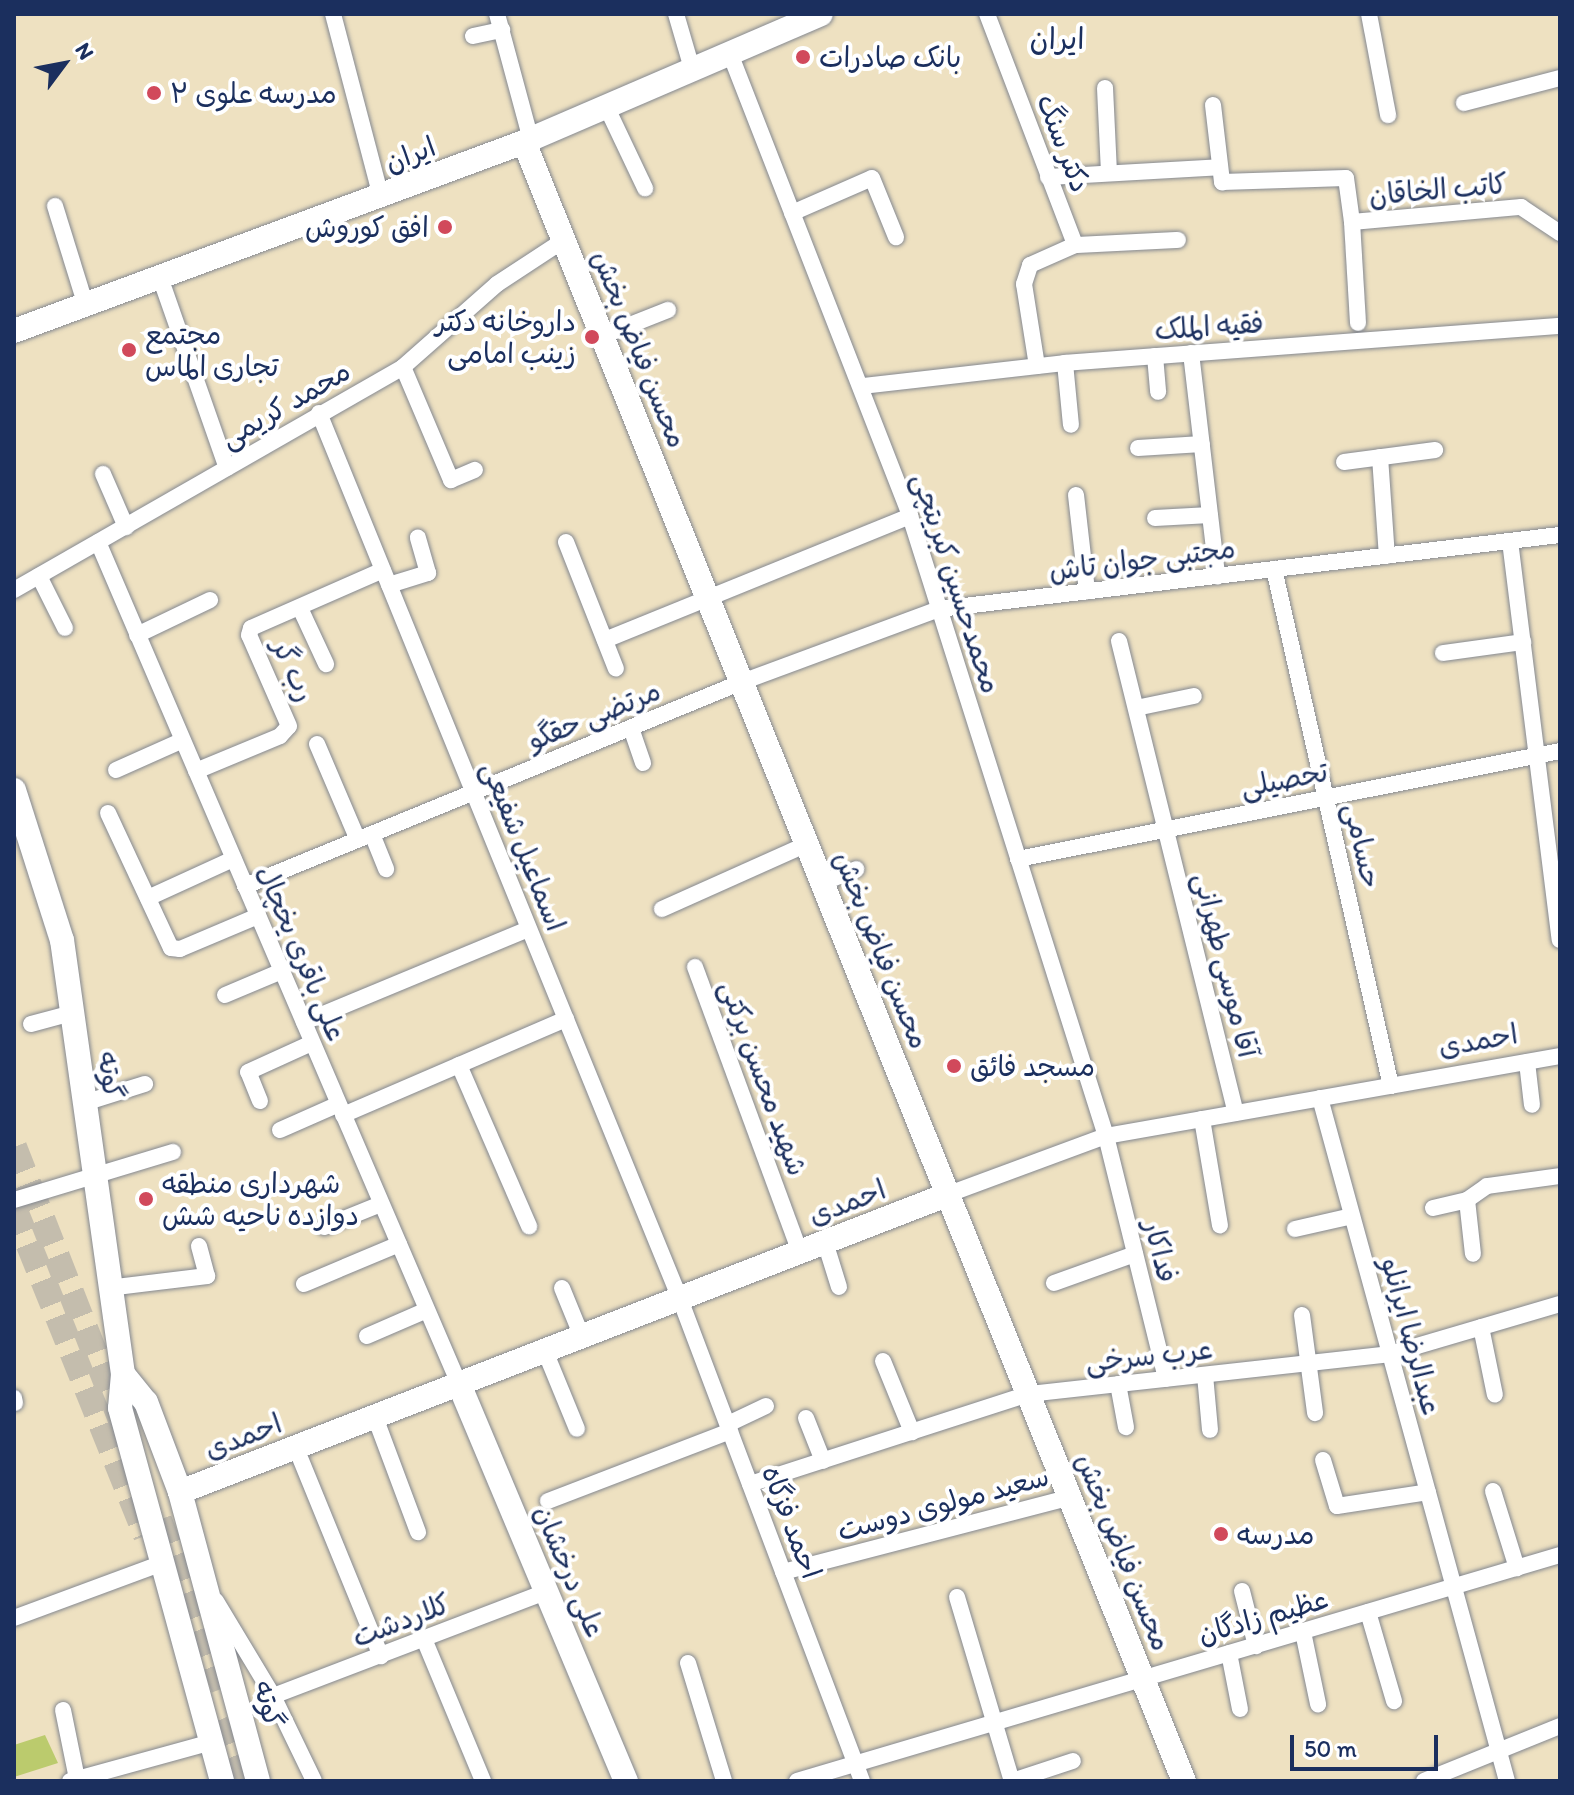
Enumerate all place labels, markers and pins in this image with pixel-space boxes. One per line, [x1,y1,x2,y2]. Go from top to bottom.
place label: بانک صادرات [819,40,961,74]
marker: بانک صادرات [794,48,812,66]
place label: مدرسه علوی ۲ [170,76,337,110]
marker: مدرسه علوی ۲ [145,84,163,102]
place label: افق کوروش [305,210,429,244]
marker: افق کوروش [436,218,454,236]
place label: داروخانه دکتر زینب امامی [435,304,576,370]
place label: مجتمع تجاری الماس [145,317,279,383]
marker: داروخانه دکتر زینب امامی [583,328,601,346]
marker: مجتمع تجاری الماس [120,341,138,359]
place label: مسجد فائق [970,1049,1095,1083]
marker: مسجد فائق [945,1057,963,1075]
place label: شهرداری منطقه دوازده ناحیه شش [162,1166,359,1232]
marker: شهرداری منطقه دوازده ناحیه شش [137,1190,155,1208]
place label: مدرسه [1237,1517,1314,1551]
marker: مدرسه [1212,1525,1230,1543]

